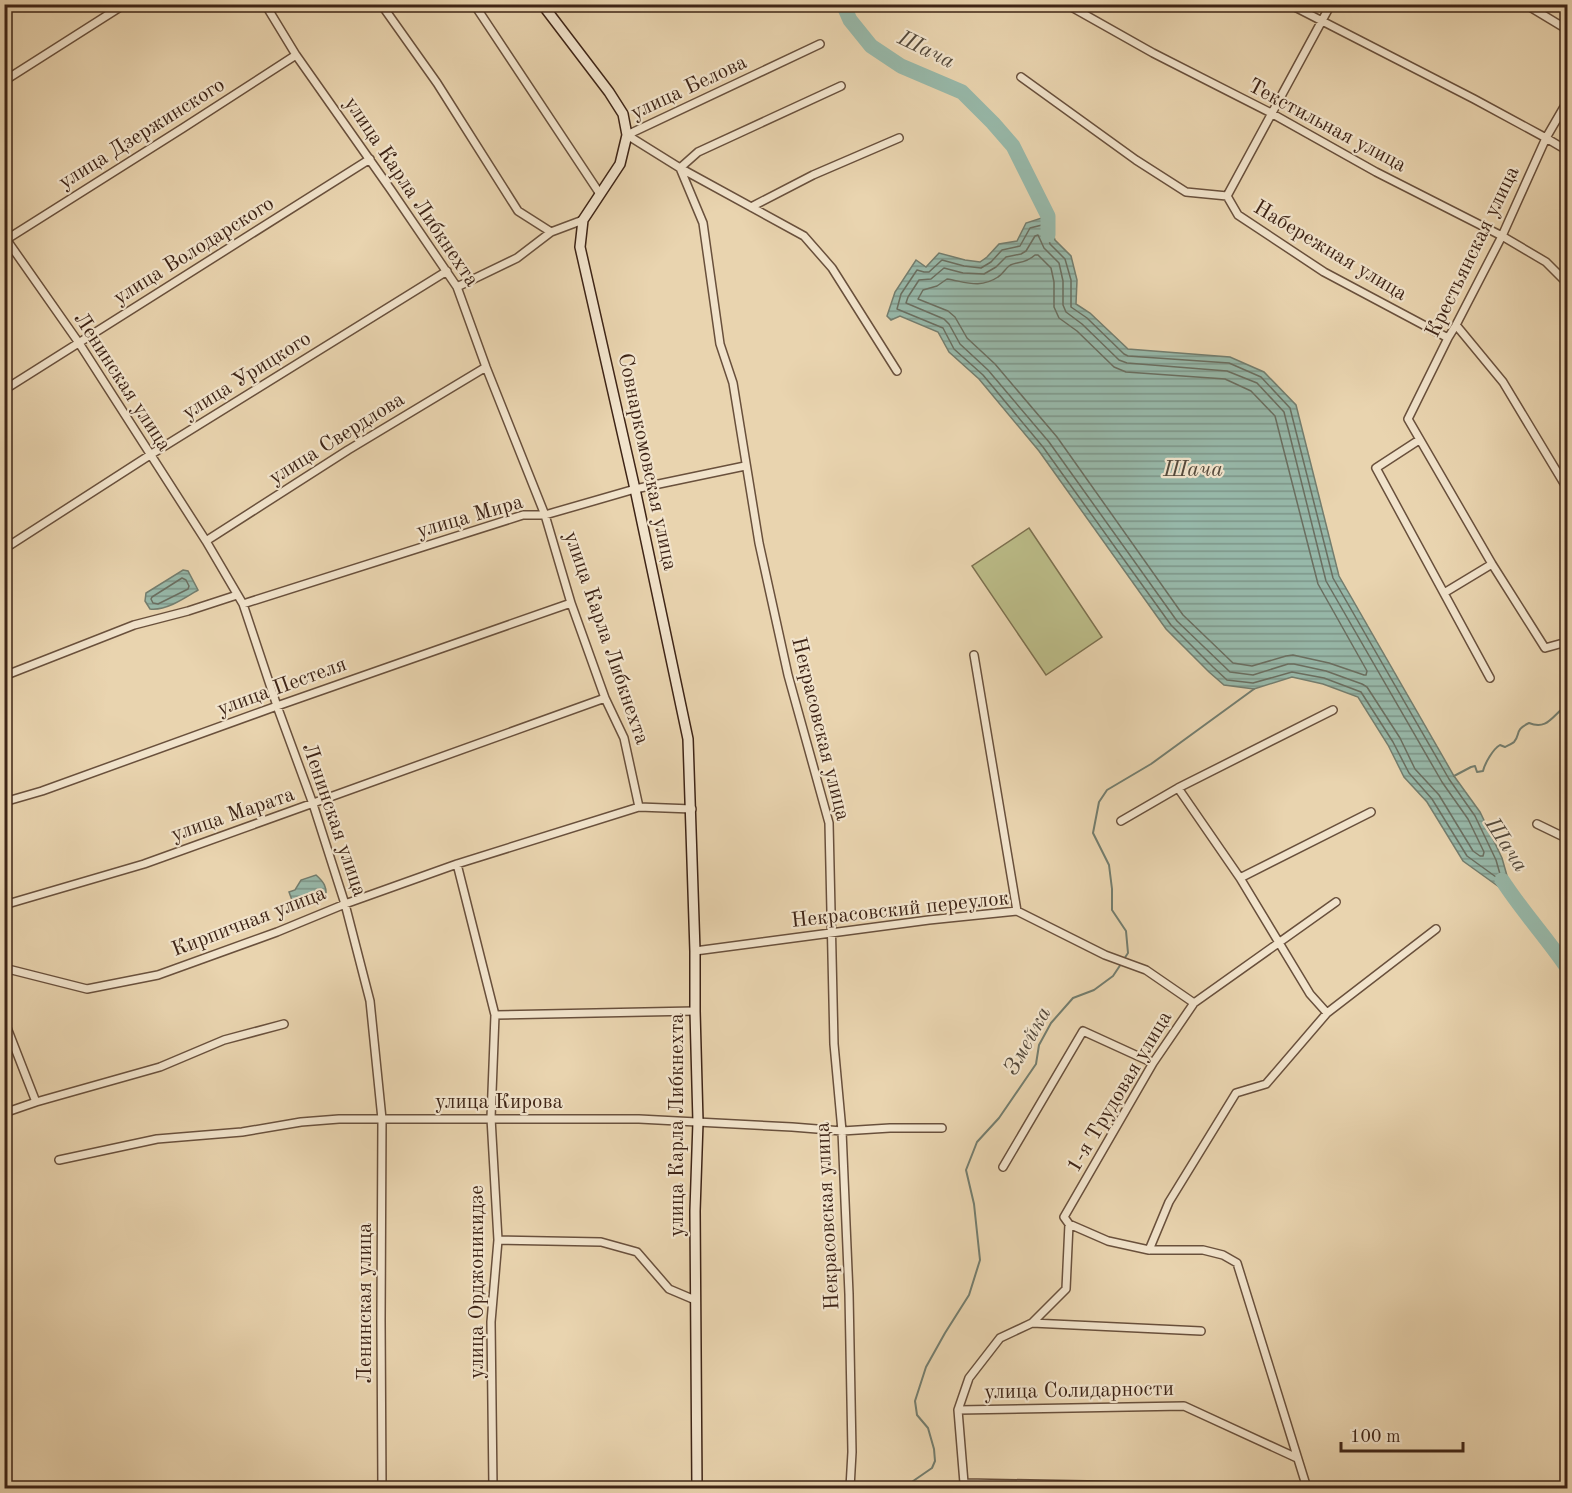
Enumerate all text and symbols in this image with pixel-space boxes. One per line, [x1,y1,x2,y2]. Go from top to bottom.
water label: Шача [893,27,958,73]
street label: улица Белова [628,52,750,124]
street label: улица Дзержинского [55,74,229,194]
street label: Текстильная улица [1244,75,1410,177]
street label: улица Карла Либкнехта [340,93,482,291]
street label: Крестьянская улица [1422,163,1524,341]
street label: улица Володарского [110,193,278,309]
street label: Набережная улица [1250,197,1410,305]
street label: Ленинская улица [69,309,175,455]
street label: улица Урицкого [179,328,315,424]
street label: Совнаркомовская улица [614,352,680,572]
street label: улица Свердлова [266,389,408,489]
water label: Шача [1162,459,1223,481]
street label: улица Мира [414,492,526,542]
street label: улица Карла Либкнехта [560,529,652,747]
street label: Некрасовская улица [787,635,853,823]
street label: улица Пестеля [214,654,350,720]
street label: Ленинская улица [298,741,370,899]
street label: улица Марата [169,784,297,846]
water label: Шача [1480,813,1532,876]
street label: Кирпичная улица [169,883,329,961]
street label: Некрасовский переулок [790,888,1010,932]
water label: Змейка [1000,1003,1056,1079]
street label: 1-я Трудовая улица [1064,1008,1176,1176]
street label: улица Карла Либкнехта [667,1013,688,1237]
street label: улица Кирова [435,1092,563,1113]
street label: Некрасовская улица [813,1121,843,1311]
street label: улица Орджоникидзе [467,1185,488,1379]
street label: Ленинская улица [355,1223,376,1383]
street label: улица Солидарности [984,1379,1174,1403]
scale bar [1341,1415,1462,1453]
text: 100 m [1350,1428,1401,1446]

